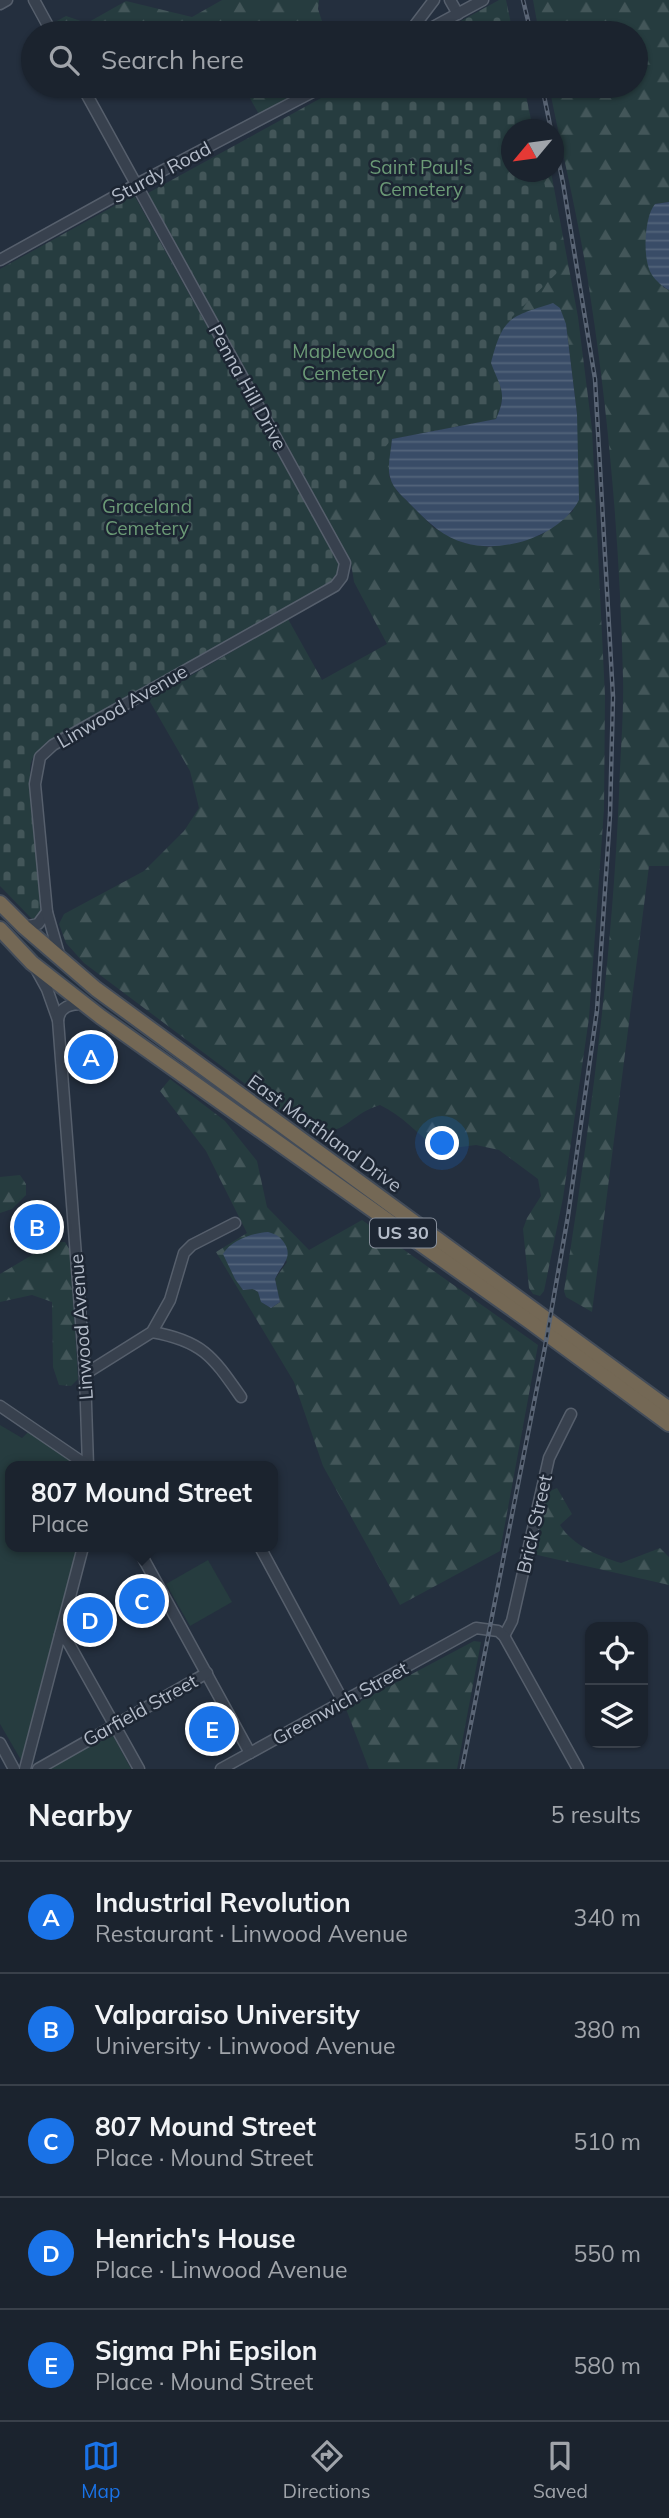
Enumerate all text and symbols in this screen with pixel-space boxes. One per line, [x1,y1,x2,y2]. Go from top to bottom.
search box [21,21,648,98]
icon: search [45,41,83,79]
text: Search here [101,43,244,76]
north arrow [501,119,564,182]
street label: Sturdy Road [107,136,215,208]
park label: Saint Paul's Cemetery [370,155,472,201]
street label: Penna Hill Drive [204,320,292,454]
park label: Maplewood Cemetery [292,339,396,385]
park label: Graceland Cemetery [102,494,192,540]
street label: Linwood Avenue [53,659,191,753]
pin: A [68,1031,114,1083]
street label: East Morthland Drive [243,1069,407,1197]
your location [425,1126,459,1160]
pin: B [14,1201,60,1253]
road number: US 30 [370,1218,436,1248]
street label: Linwood Avenue [64,1253,98,1401]
popup [5,1461,278,1552]
street label: Brick Street [511,1472,557,1576]
text: 807 Mound Street [31,1476,252,1509]
text: Place [31,1509,89,1538]
pin: C [119,1575,165,1627]
pin: D [67,1594,113,1646]
map controls [585,1622,648,1748]
button: locate [585,1622,648,1685]
street label: Greenwich Street [268,1656,412,1750]
street label: Garfield Street [78,1668,202,1751]
button: layers [585,1685,648,1748]
pin: E [189,1703,235,1755]
text: Nearby [28,1796,132,1834]
text: 5 results [551,1800,641,1829]
text: Industrial Revolution [95,1886,351,1919]
text: A [42,1903,60,1932]
text: 340 m [573,1903,641,1932]
text: Restaurant · Linwood Avenue [95,1919,408,1948]
text: Valparaiso University [95,1998,360,2031]
text: B [43,2015,59,2044]
text: 380 m [573,2015,641,2044]
text: University · Linwood Avenue [95,2031,396,2060]
text: 807 Mound Street [95,2110,316,2143]
text: C [43,2127,59,2156]
text: 510 m [573,2127,641,2156]
text: Place · Mound Street [95,2143,313,2172]
text: Henrich's House [95,2222,296,2255]
text: D [42,2239,60,2268]
text: 550 m [573,2239,641,2268]
text: Place · Linwood Avenue [95,2255,348,2284]
text: Sigma Phi Epsilon [95,2334,318,2367]
text: E [44,2351,58,2380]
text: 580 m [573,2351,641,2380]
text: Place · Mound Street [95,2367,313,2396]
tab: Map [81,2437,120,2503]
tab: Directions [283,2437,371,2503]
tab: Saved [533,2437,588,2503]

